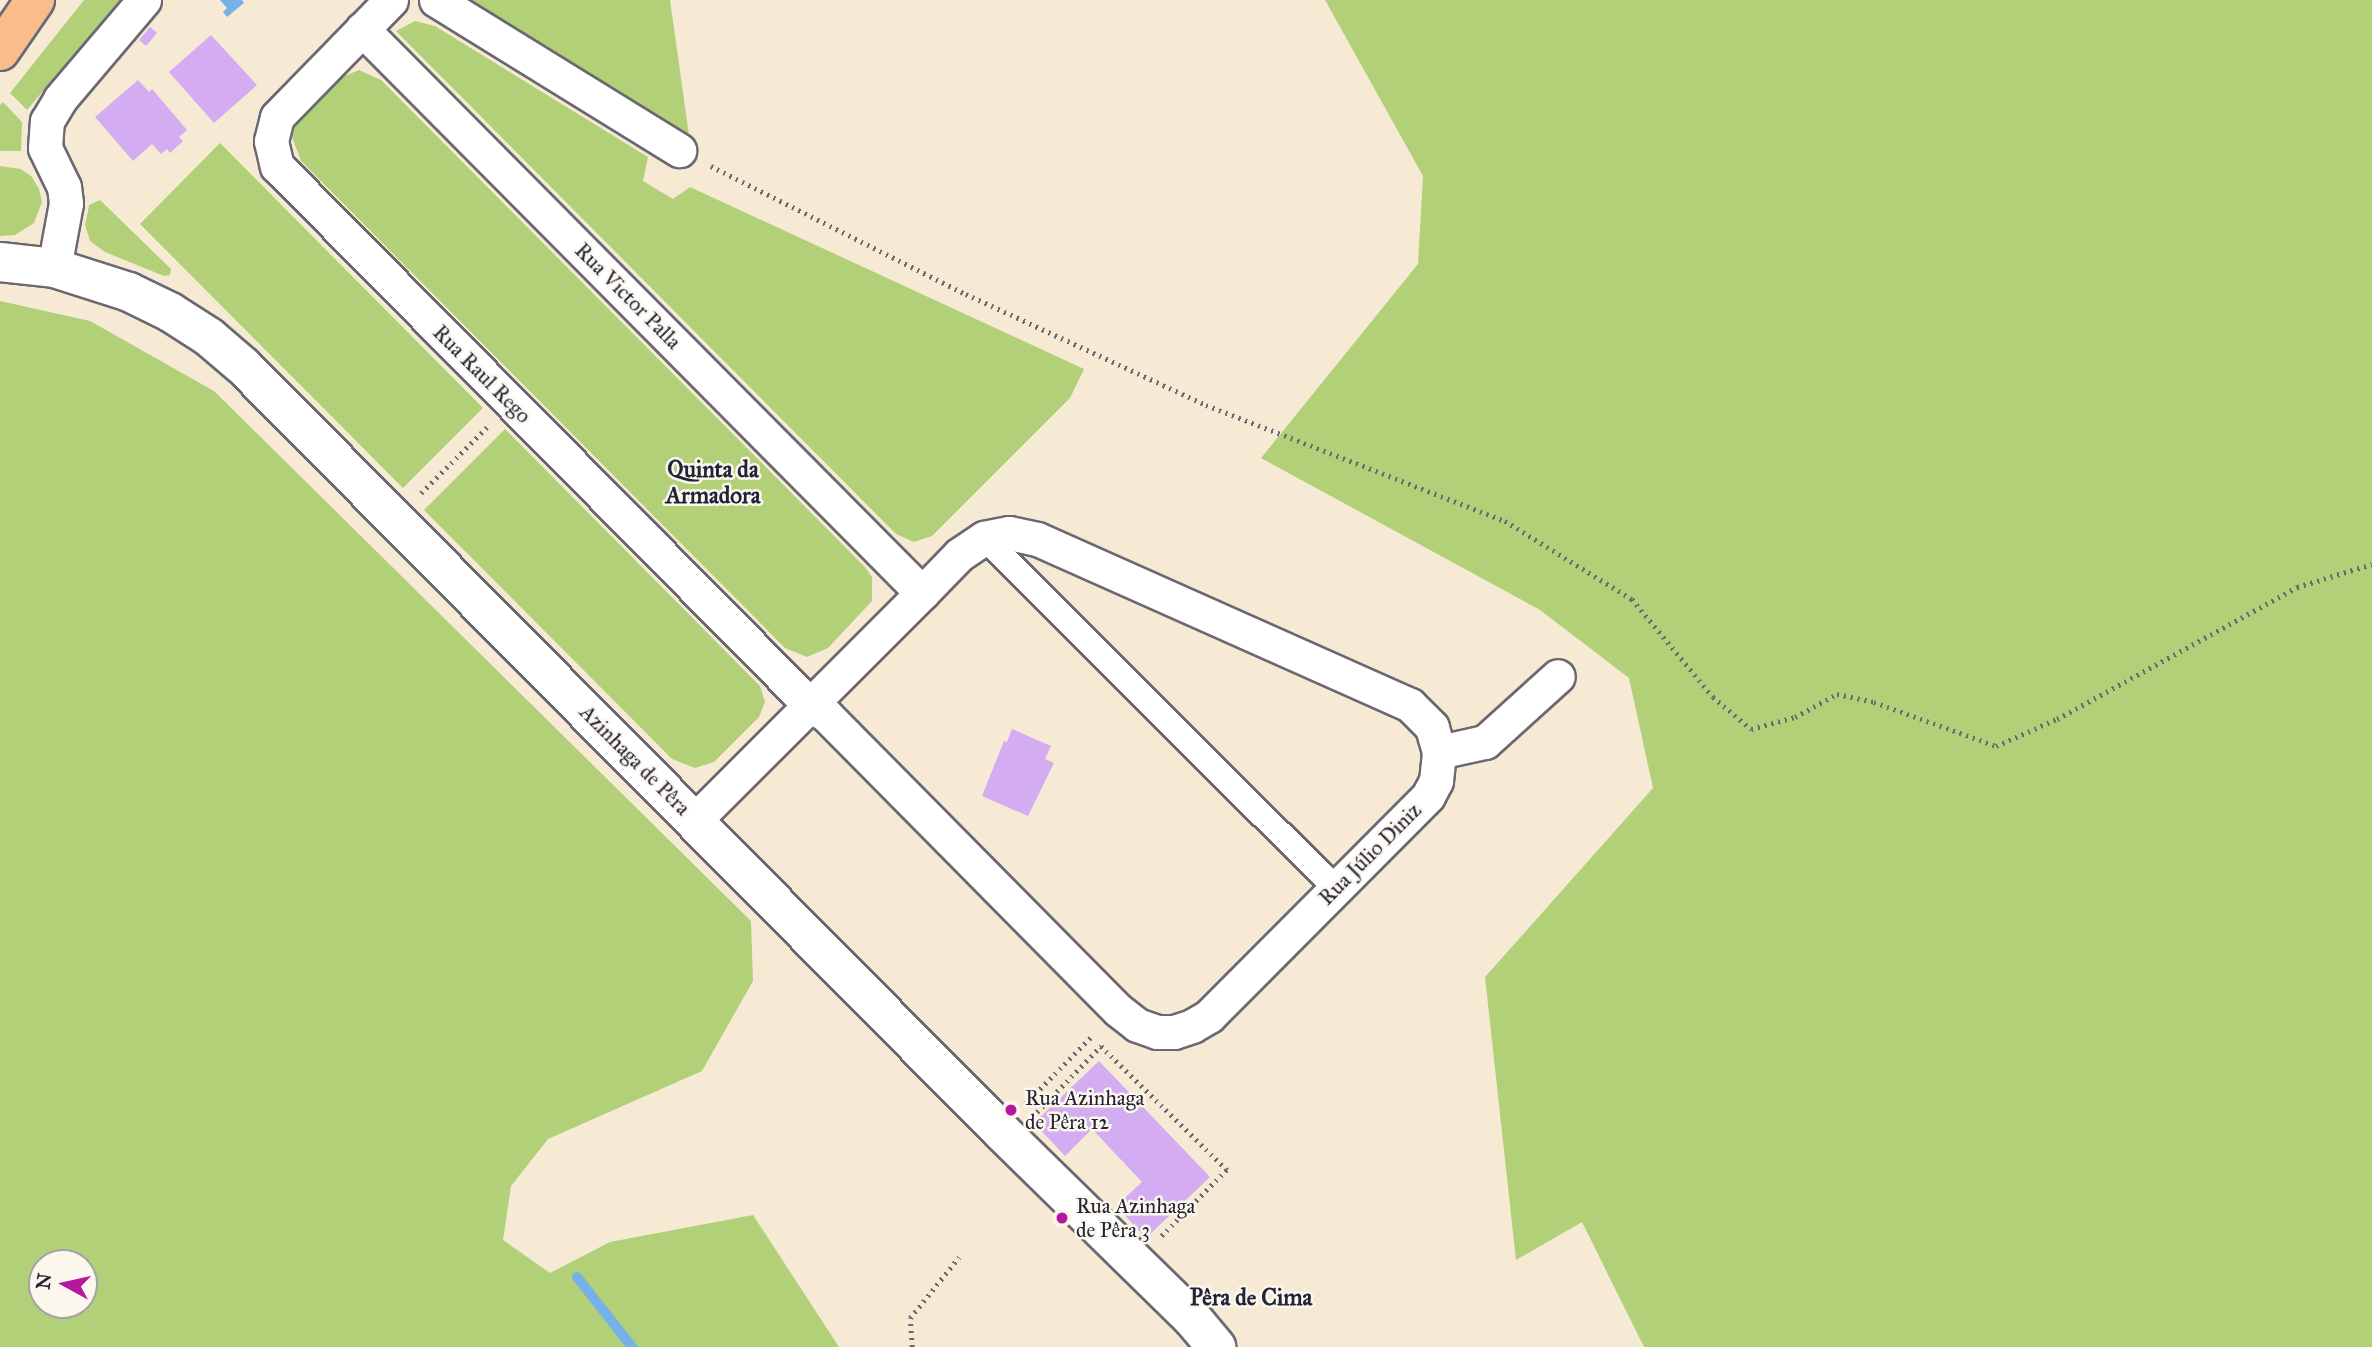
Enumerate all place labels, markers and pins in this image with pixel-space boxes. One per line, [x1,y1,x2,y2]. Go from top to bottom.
place label: Rua Azinhaga de Pêra 12 [1025,1085,1144,1135]
marker: Rua Azinhaga de Pêra 12 [1003,1102,1019,1118]
place label: Rua Azinhaga de Pêra 3 [1076,1193,1195,1243]
marker: Rua Azinhaga de Pêra 3 [1054,1210,1070,1226]

